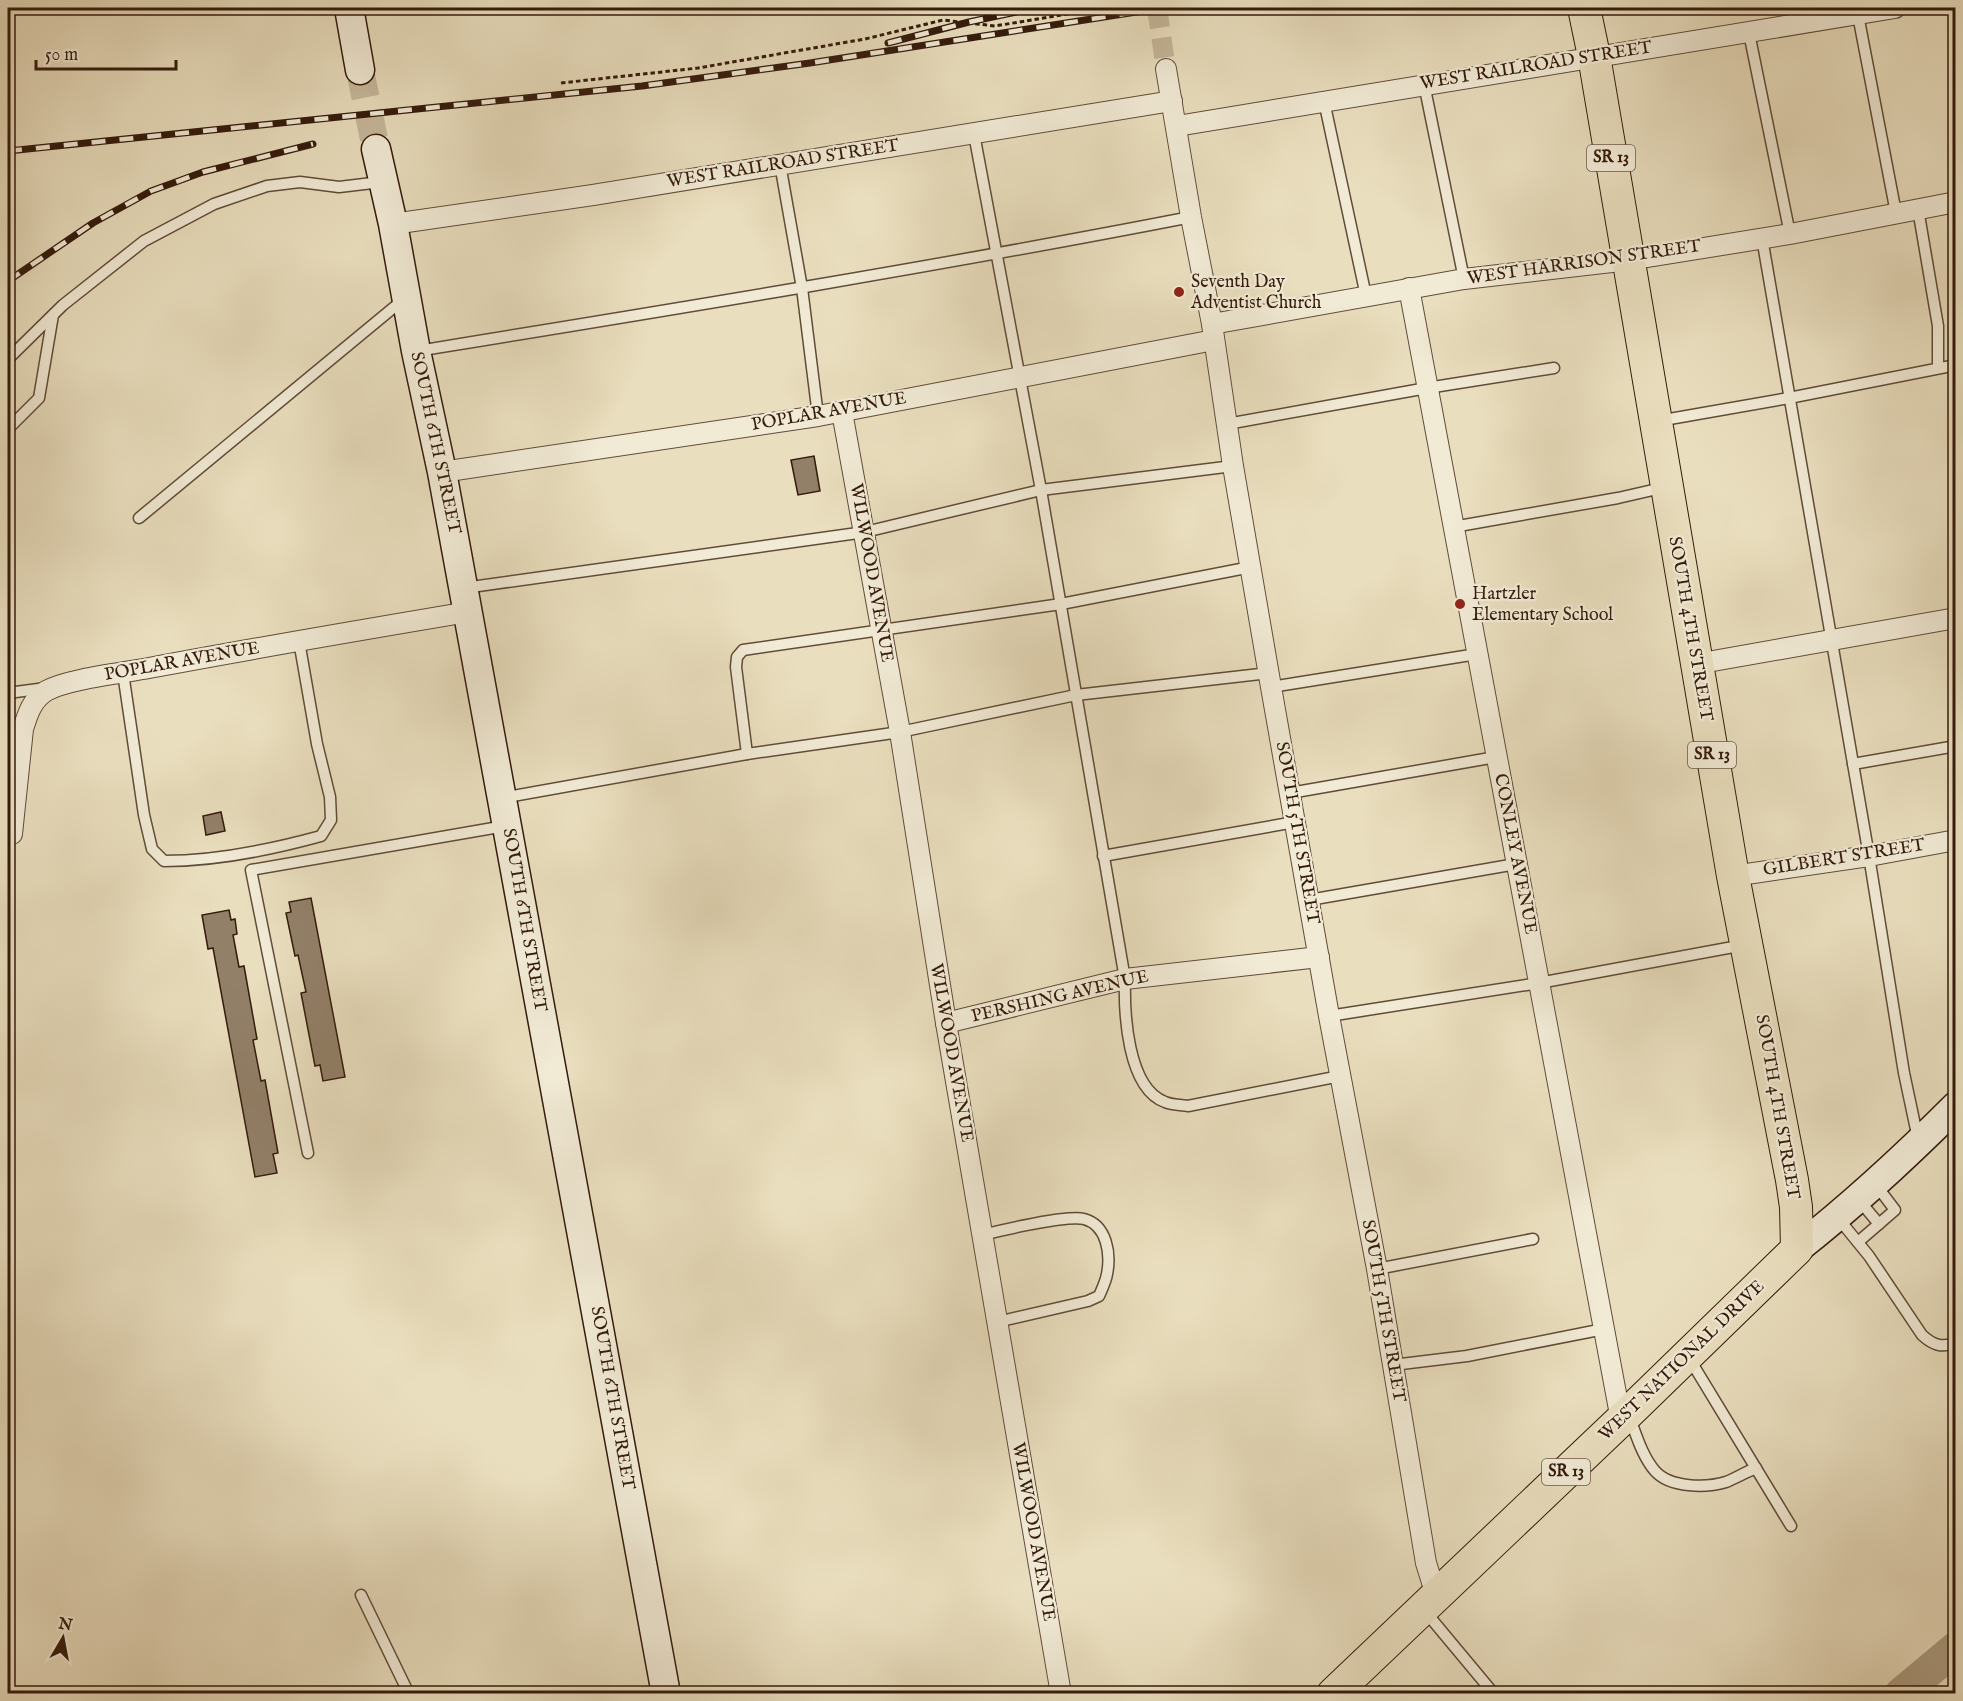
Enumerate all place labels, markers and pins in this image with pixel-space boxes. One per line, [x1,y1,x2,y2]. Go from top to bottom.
place label: Seventh Day Adventist Church [1190,271,1322,315]
marker: Seventh Day Adventist Church [1172,285,1186,299]
place label: Hartzler Elementary School [1472,583,1613,627]
marker: Hartzler Elementary School [1453,597,1467,611]

